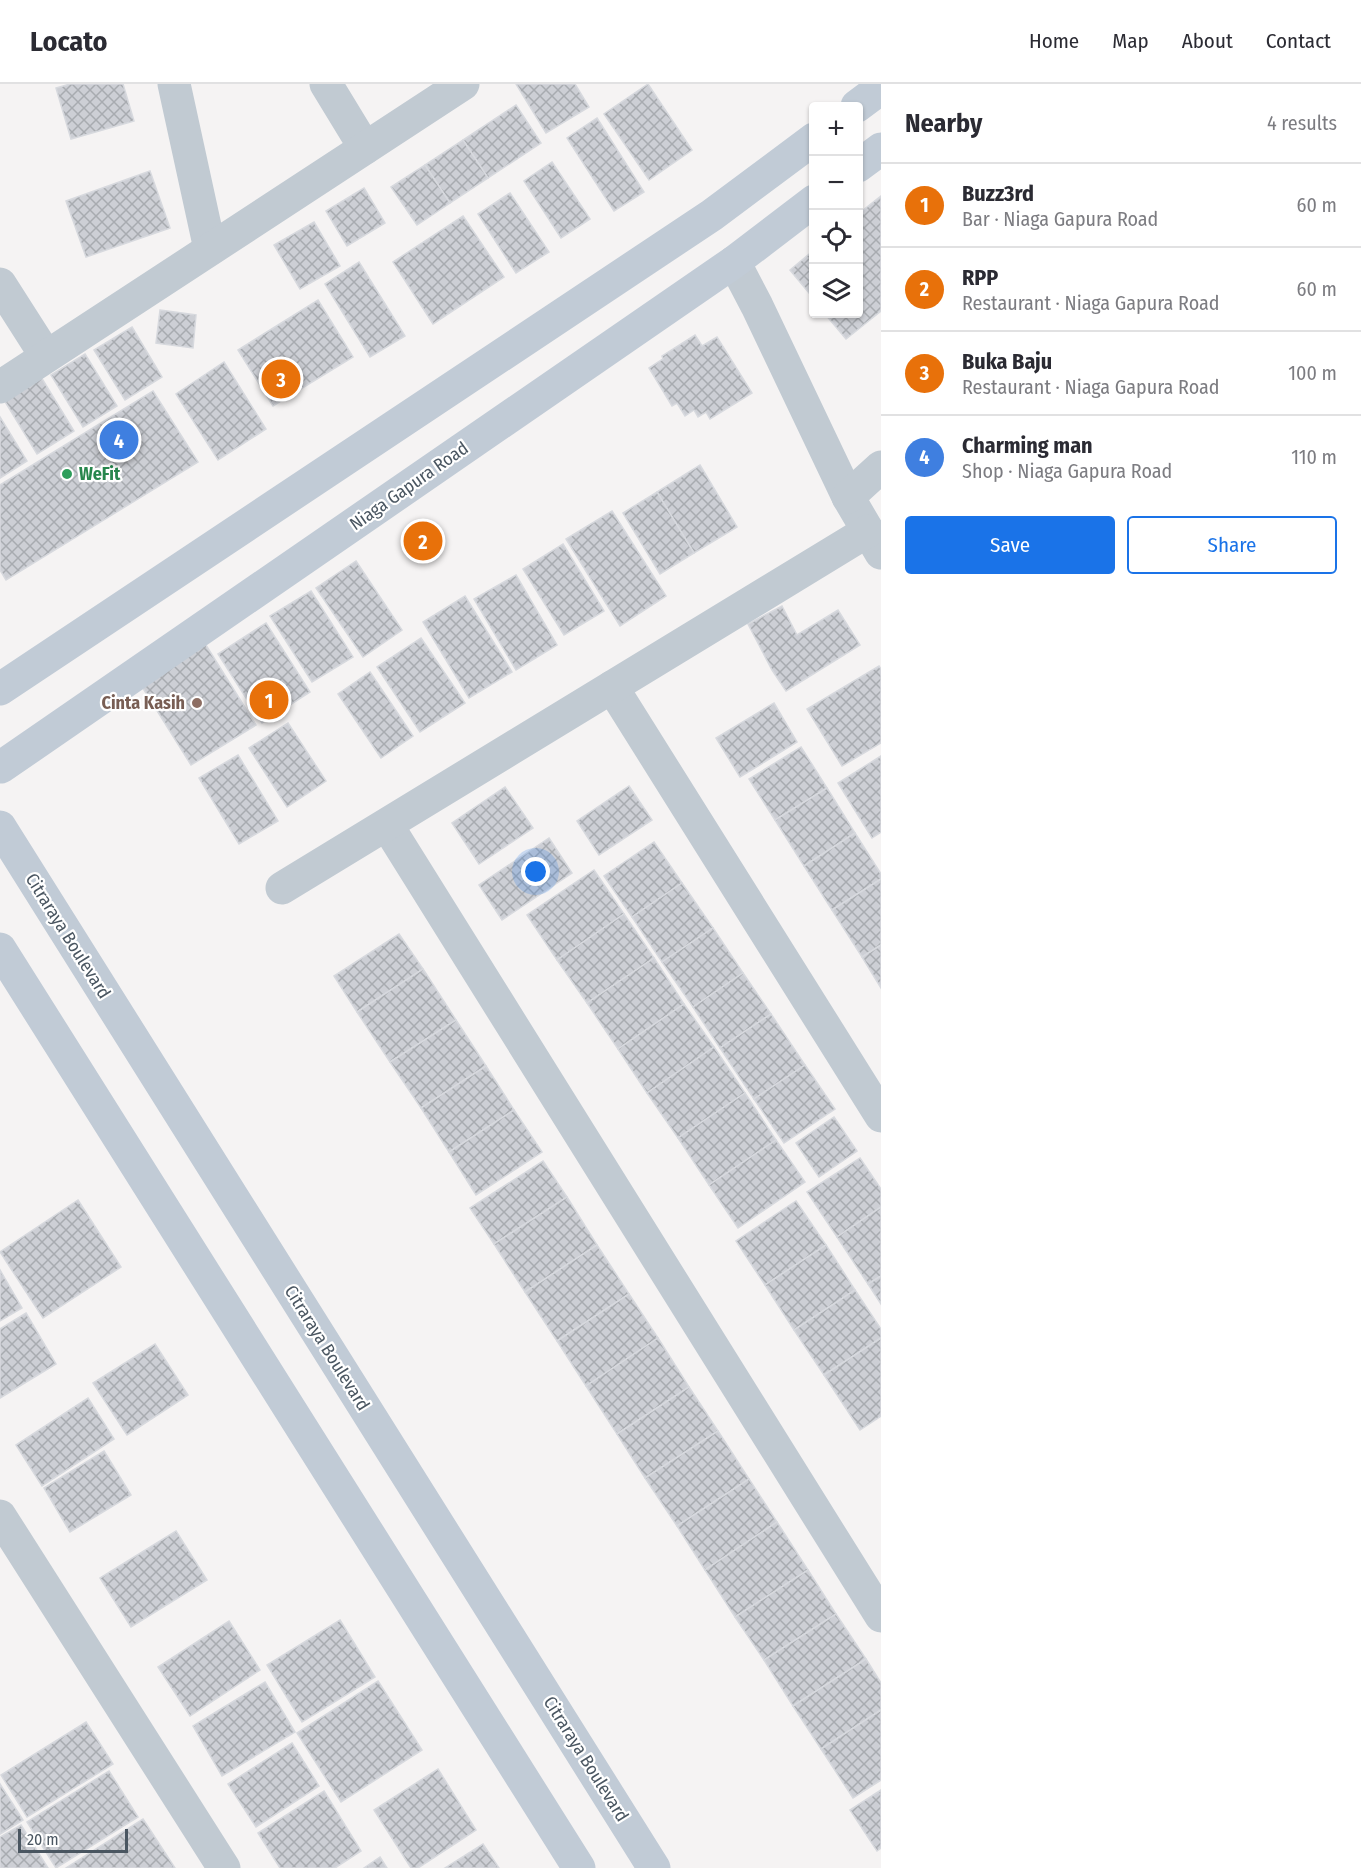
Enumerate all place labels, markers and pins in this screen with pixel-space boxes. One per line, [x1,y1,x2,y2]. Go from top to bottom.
pin: 3 [262,356,300,402]
pin: 4 [100,418,138,462]
place label: WeFit [79,463,121,485]
marker: WeFit [60,467,74,481]
pin: 2 [404,518,442,564]
pin: 1 [250,678,288,722]
place label: Cinta Kasih [101,692,185,714]
marker: Cinta Kasih [190,696,204,710]

